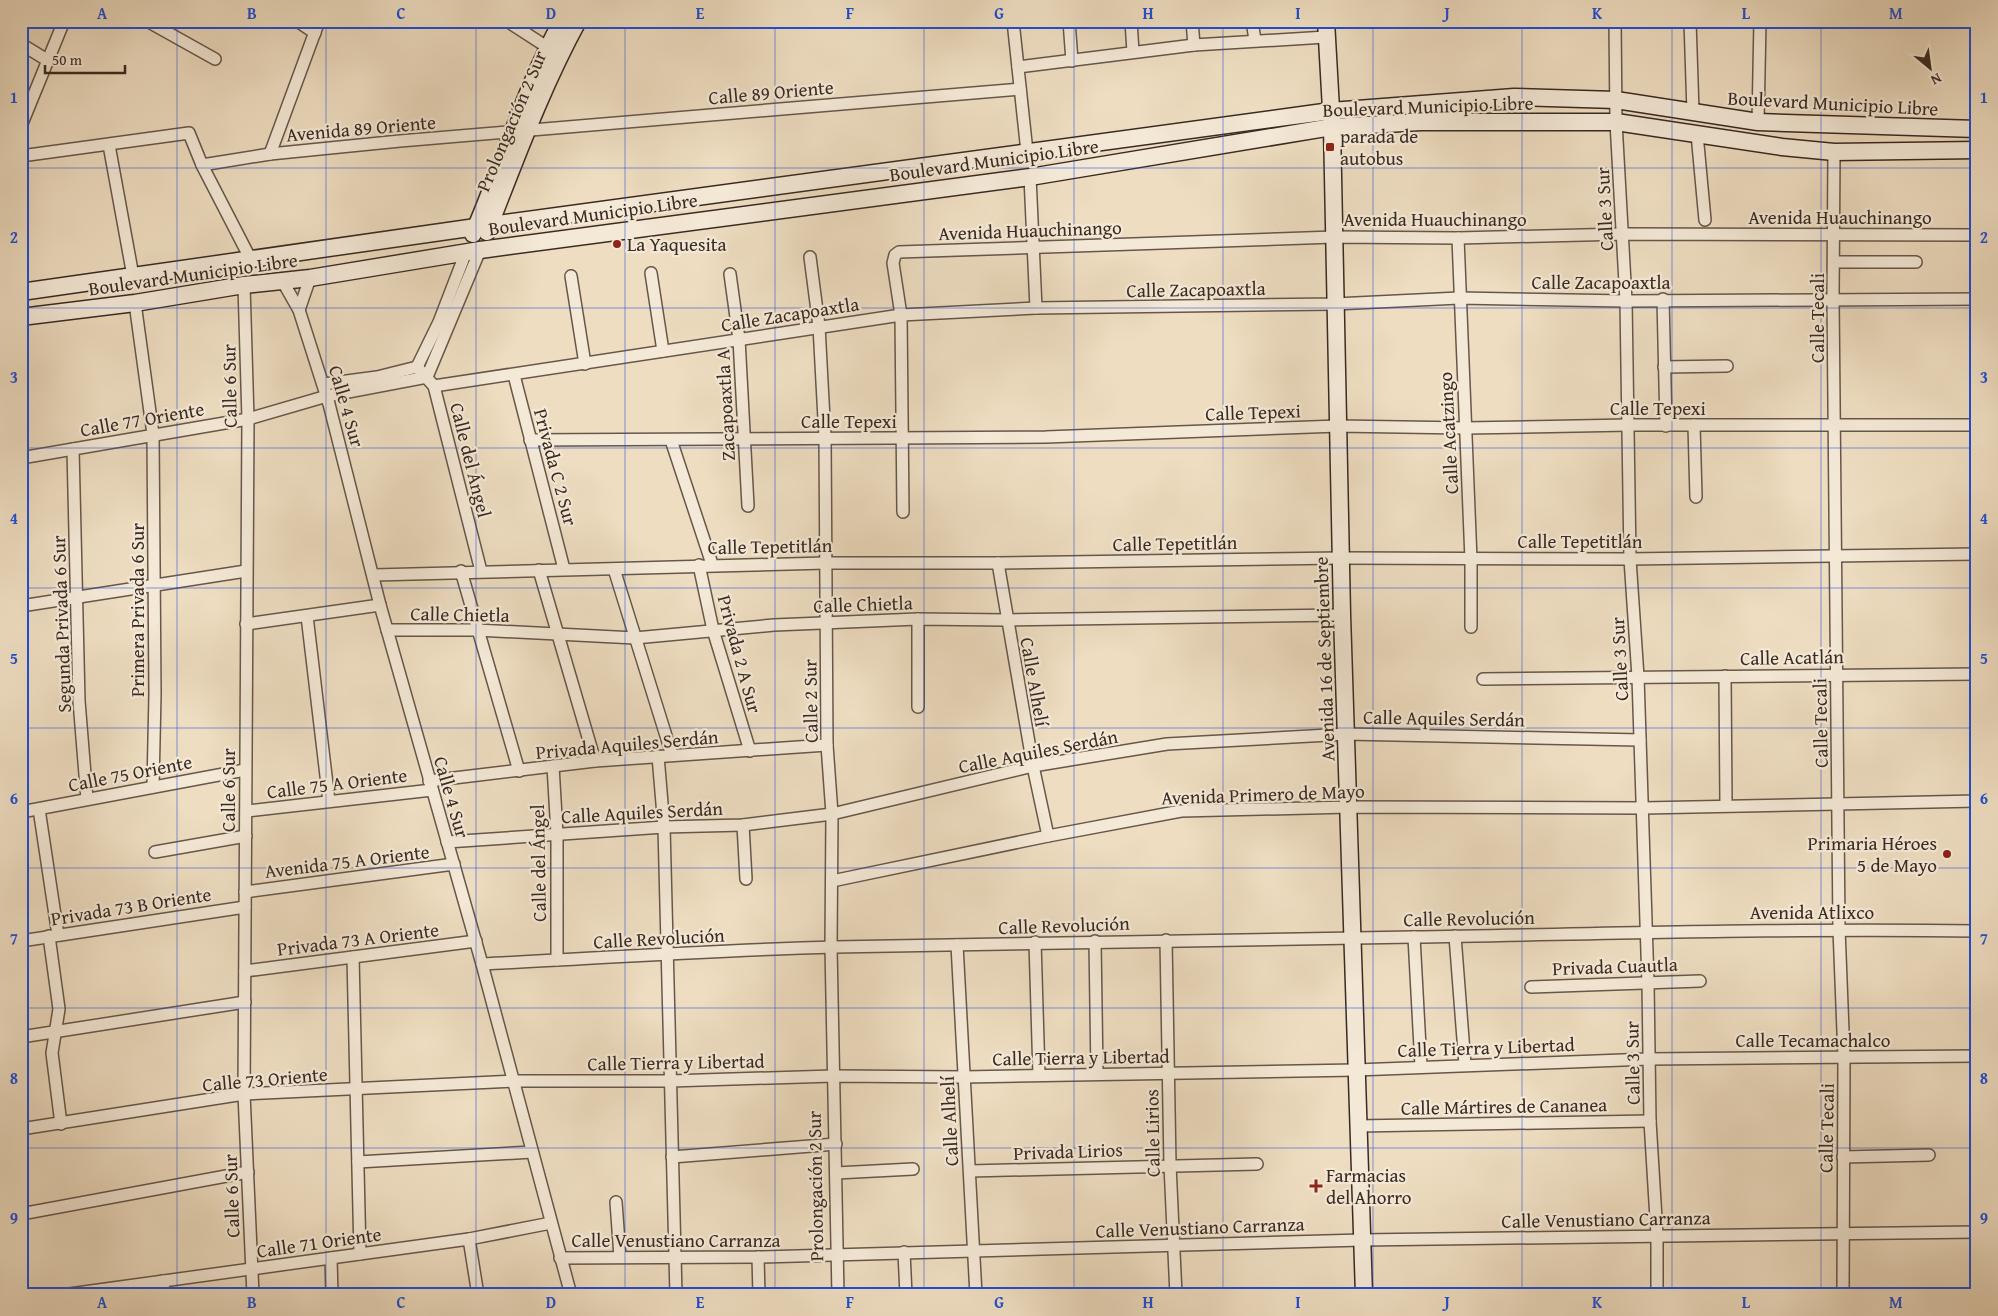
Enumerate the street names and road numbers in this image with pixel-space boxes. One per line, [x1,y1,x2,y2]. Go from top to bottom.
street label: Prolongación 2 Sur [469,46,553,196]
street label: Calle 89 Oriente [707,73,835,111]
street label: Boulevard Municipio Libre [1727,83,1939,123]
street label: Boulevard Municipio Libre [1322,88,1534,124]
street label: Avenida 89 Oriente [285,107,437,148]
street label: Boulevard Municipio Libre [888,131,1101,189]
street label: Calle 3 Sur [1588,166,1620,252]
street label: Boulevard Municipio Libre [487,185,700,243]
street label: Avenida Huauchinango [1748,203,1932,231]
street label: Avenida Huauchinango [1343,205,1527,233]
street label: Avenida Huauchinango [938,213,1122,247]
street label: Boulevard Municipio Libre [87,245,300,303]
street label: Calle Zacapoaxtla [1531,268,1671,296]
street label: Calle Tecali [1803,273,1831,363]
street label: Calle Zacapoaxtla [1126,274,1266,304]
street label: Calle Zacapoaxtla [719,289,861,339]
street label: Calle 6 Sur [214,344,244,428]
street label: Zacapoaxtla A [708,348,742,462]
street label: Calle 4 Sur [322,362,372,450]
street label: Calle Acatzingo [1431,371,1465,495]
street label: Calle 77 Oriente [78,394,206,444]
street label: Calle Tepexi [1610,394,1706,422]
street label: Calle Tepexi [1205,396,1301,428]
street label: Calle del Ángel [443,400,499,520]
street label: Privada C 2 Sur [527,405,585,529]
street label: Calle Tepexi [801,407,897,435]
street label: Primera Privada 6 Sur [123,523,151,697]
street label: Calle Tepetitlán [1518,527,1643,555]
street label: Calle Tepetitlán [1112,528,1238,558]
street label: Calle Tepetitlán [707,531,833,561]
street label: Segunda Privada 6 Sur [44,535,78,713]
street label: Avenida 16 de Septiembre [1306,556,1342,762]
street label: Calle Chietla [813,588,913,620]
street label: Privada 2 A Sur [711,592,769,716]
street label: Calle Chietla [410,599,510,629]
street label: Calle 3 Sur [1603,616,1635,702]
street label: Calle Alhelí [1013,635,1057,729]
street label: Calle Acatlán [1740,642,1844,672]
street label: Calle 2 Sur [795,659,825,743]
street label: Calle Tecali [1805,678,1835,768]
street label: Calle Aquiles Serdán [1363,703,1525,733]
street label: Privada Aquiles Serdán [534,722,720,766]
street label: Calle Aquiles Serdán [956,722,1120,780]
street label: Calle 75 Oriente [66,747,194,799]
street label: Calle 6 Sur [214,748,242,832]
street label: Calle 4 Sur [427,753,477,841]
street label: Calle 75 A Oriente [265,760,409,805]
street label: Avenida Primero de Mayo [1161,776,1365,812]
street label: Calle Aquiles Serdán [560,794,724,830]
street label: Calle del Ángel [523,804,553,922]
street label: Avenida 75 A Oriente [263,837,431,885]
street label: Privada 73 B Oriente [49,879,213,933]
street label: Avenida Atlixco [1750,898,1874,926]
street label: Calle Revolución [1403,903,1535,933]
street label: Calle Revolución [998,909,1130,941]
street label: Privada 73 A Oriente [275,915,441,963]
street label: Calle Revolución [593,921,726,955]
street label: Privada Cuautla [1552,950,1678,982]
street label: Calle 3 Sur [1617,1021,1647,1105]
street label: Calle Tecamachalco [1735,1026,1891,1054]
street label: Calle Tierra y Libertad [1397,1030,1576,1064]
street label: Calle Tierra y Libertad [992,1041,1171,1073]
street label: Calle Tierra y Libertad [587,1046,766,1078]
street label: Calle 73 Oriente [201,1060,329,1098]
street label: Calle Alhelí [933,1075,965,1167]
street label: Calle Tecali [1811,1083,1841,1173]
street label: Calle Lirios [1137,1089,1167,1177]
street label: Calle Mártires de Cananea [1401,1090,1607,1122]
street label: Prolongación 2 Sur [800,1110,830,1262]
street label: Privada Lirios [1013,1135,1123,1167]
street label: Calle 6 Sur [216,1153,246,1238]
street label: Calle Venustiano Carranza [1501,1203,1711,1235]
street label: Calle Venustiano Carranza [1095,1209,1305,1245]
street label: Calle 71 Oriente [255,1219,383,1265]
street label: Calle Venustiano Carranza [571,1226,781,1254]

